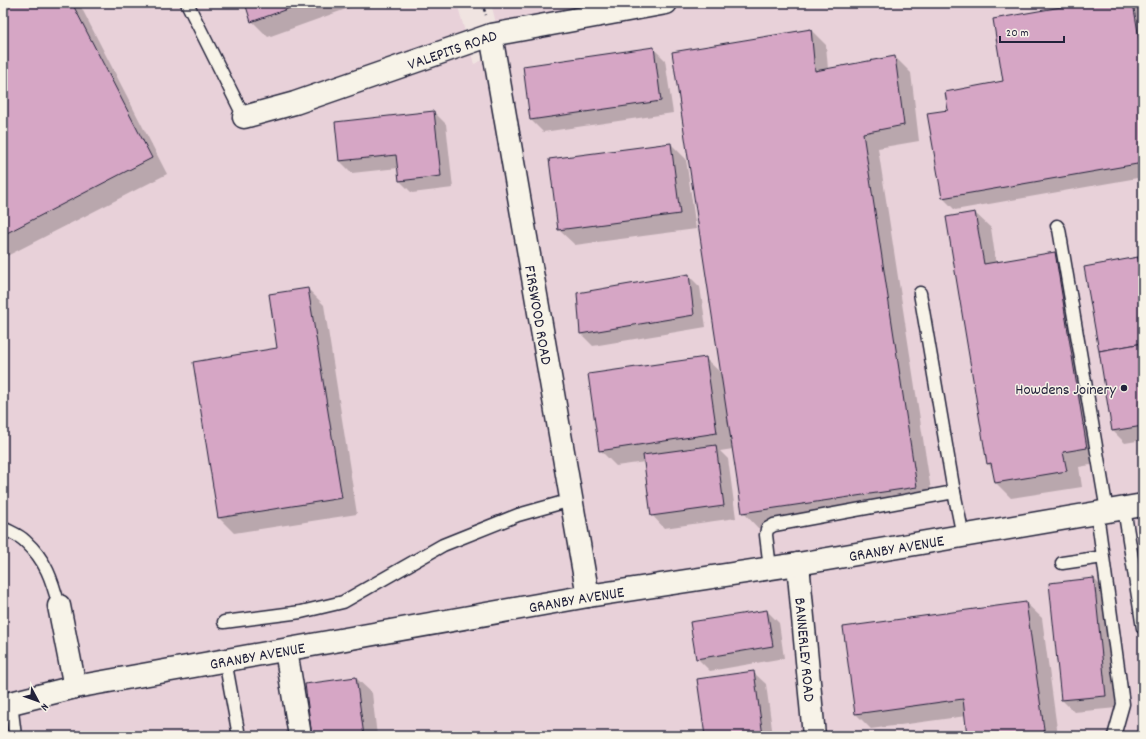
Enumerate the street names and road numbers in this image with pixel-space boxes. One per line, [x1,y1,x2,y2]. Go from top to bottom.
street label: VALEPITS ROAD [405,25,499,77]
street label: FIRSWOOD ROAD [517,264,557,367]
street label: GRANBY AVENUE [847,530,947,569]
street label: GRANBY AVENUE [527,582,627,620]
street label: BANNERLEY ROAD [787,597,820,703]
street label: GRANBY AVENUE [208,637,308,677]

